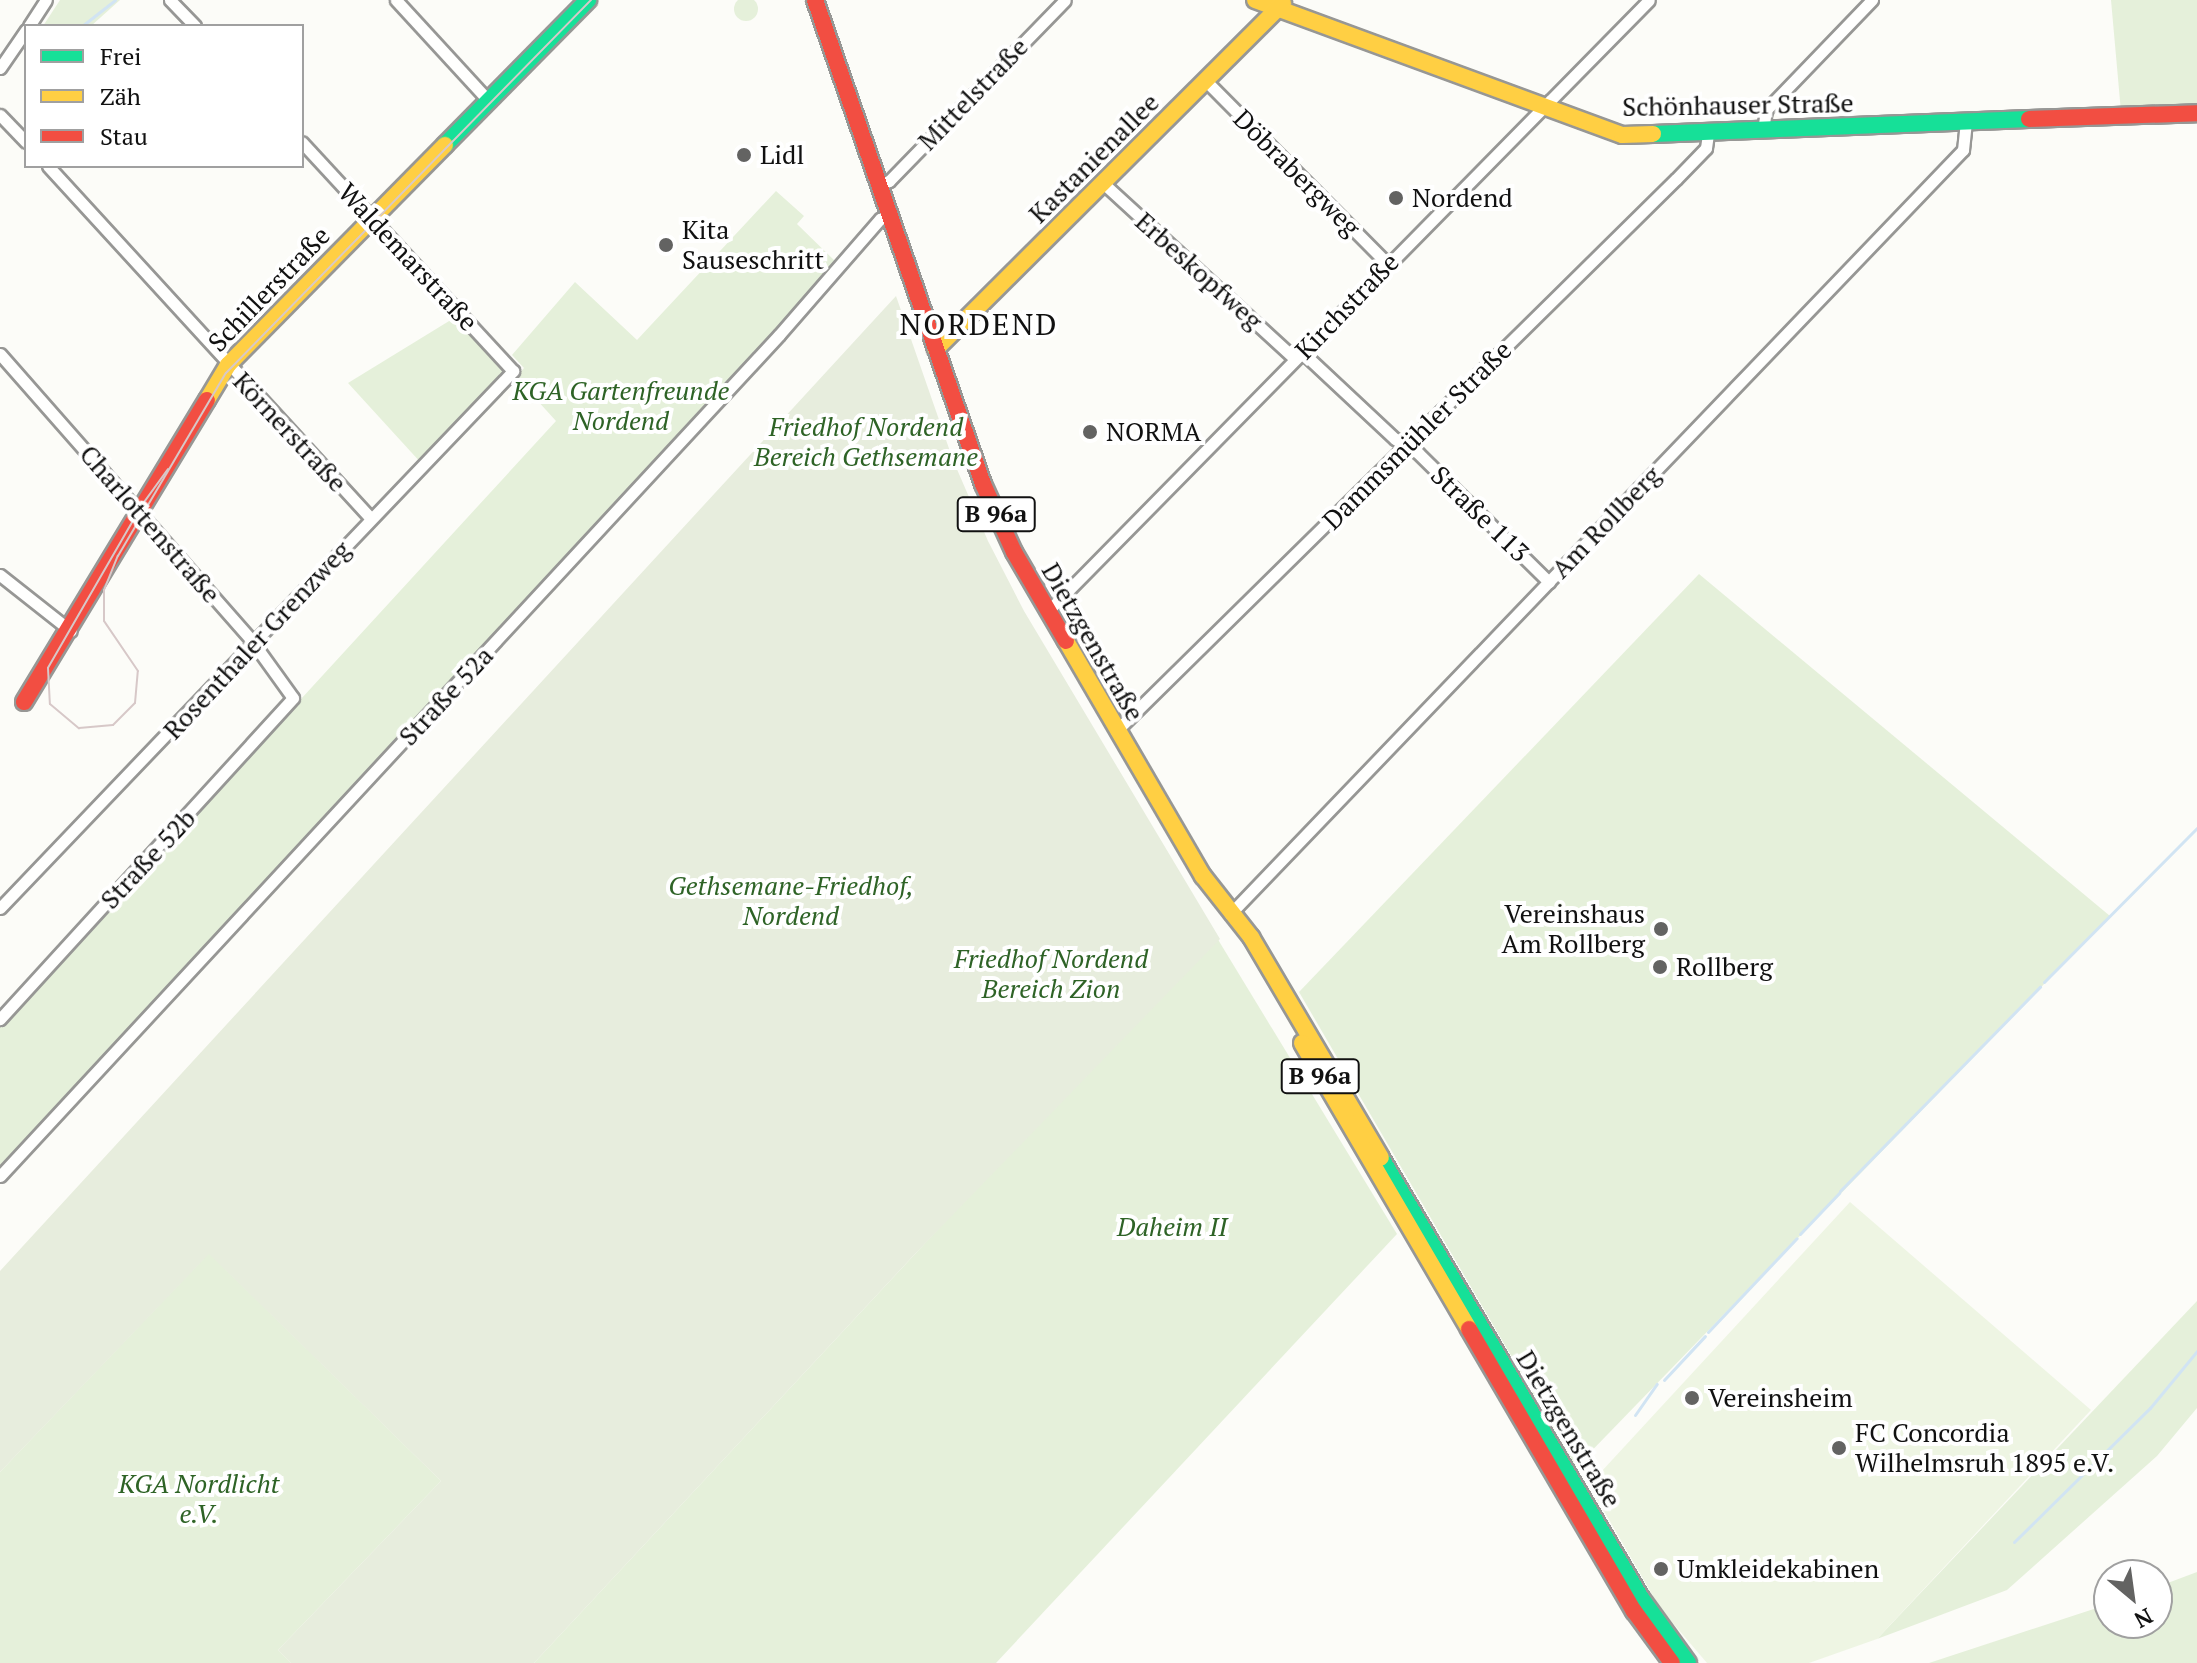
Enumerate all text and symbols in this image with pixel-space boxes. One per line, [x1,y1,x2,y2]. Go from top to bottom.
legend [24,24,304,168]
street label: Mittelstraße [912,31,1034,157]
text: Frei [100,40,142,72]
text: Zäh [100,80,141,112]
street label: Kastanienallee [1023,87,1165,229]
street label: Schönhauser Straße [1622,87,1854,123]
street label: Döbrabergweg [1227,103,1367,243]
text: Stau [100,120,148,152]
place label: Lidl [760,139,804,171]
marker: Lidl [735,146,753,164]
street label: Waldemarstraße [332,177,484,337]
place label: Nordend [1412,182,1513,214]
marker: Nordend [1387,189,1405,207]
street label: Erbeskopfweg [1129,206,1269,336]
place label: Kita Sauseschritt [682,214,824,276]
street label: Schillerstraße [202,220,336,358]
marker: Kita Sauseschritt [657,236,675,254]
street label: Kirchstraße [1289,246,1405,366]
district label: NORDEND [899,306,1059,342]
street label: Dammsmühler Straße [1316,334,1518,536]
street label: Körnerstraße [227,366,353,498]
park label: KGA Gartenfreunde Nordend [512,375,730,436]
park label: Friedhof Nordend Bereich Gethsemane [754,411,978,472]
place label: NORMA [1106,416,1201,448]
marker: NORMA [1081,423,1099,441]
street label: Charlottenstraße [73,439,227,609]
street label: Straße 113 [1424,460,1536,568]
street label: Am Rollberg [1545,460,1667,584]
road number: B 96a [956,494,1036,534]
street label: Rosenthaler Grenzweg [157,534,357,746]
street label: Dietzgenstraße [1035,557,1151,727]
street label: Straße 52a [392,640,500,752]
street label: Straße 52b [94,803,202,915]
park label: Gethsemane-Friedhof, Nordend [668,870,914,932]
place label: Vereinshaus Am Rollberg [1501,898,1645,960]
marker: Vereinshaus Am Rollberg [1652,920,1670,938]
park label: Friedhof Nordend Bereich Zion [954,943,1148,1004]
place label: Rollberg [1676,951,1773,983]
marker: Rollberg [1651,958,1669,976]
road number: B 96a [1280,1056,1360,1096]
park label: Daheim II [1117,1211,1227,1243]
street label: Dietzgenstraße [1510,1345,1628,1513]
place label: Vereinsheim [1708,1382,1853,1414]
marker: Vereinsheim [1683,1389,1701,1407]
place label: FC Concordia Wilhelmsruh 1895 e.V. [1855,1417,2114,1478]
marker: FC Concordia Wilhelmsruh 1895 e.V. [1830,1439,1848,1457]
park label: KGA Nordlicht e.V. [118,1468,280,1530]
place label: Umkleidekabinen [1677,1553,1879,1585]
north arrow [2093,1559,2173,1639]
marker: Umkleidekabinen [1652,1560,1670,1578]
text: N [2130,1602,2158,1635]

